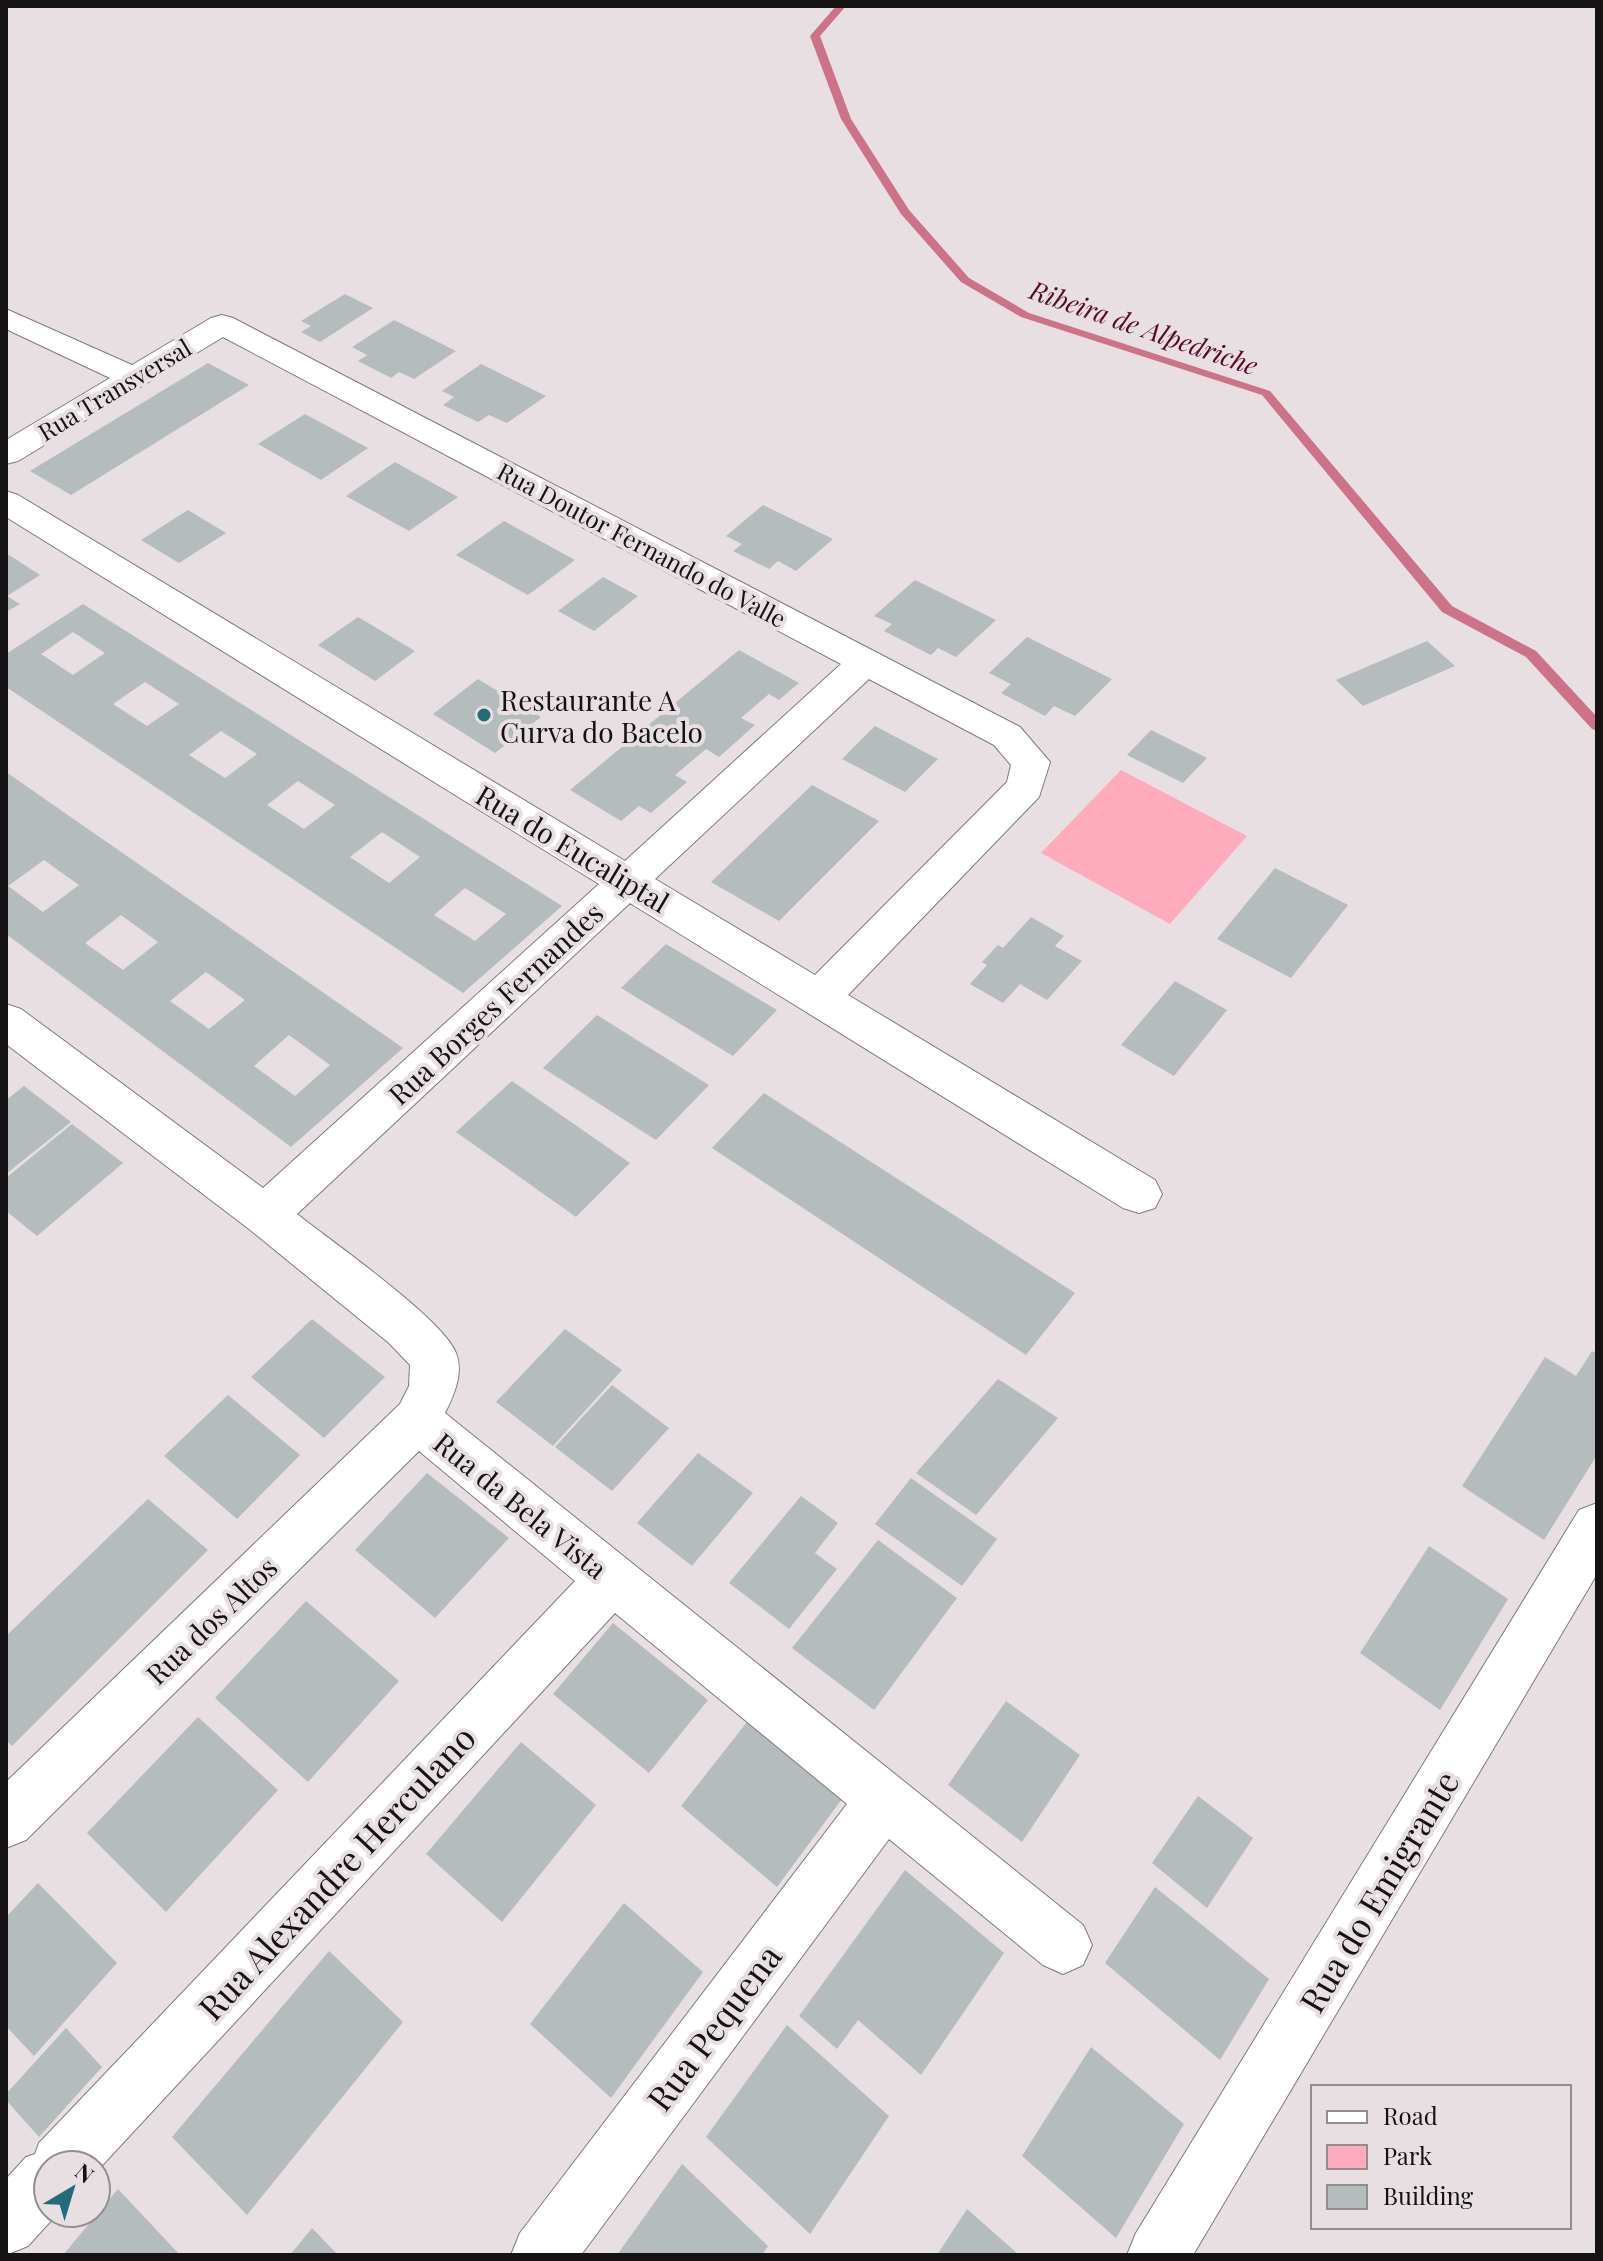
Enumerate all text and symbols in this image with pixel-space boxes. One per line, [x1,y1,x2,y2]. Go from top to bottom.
water label: Ribeira de Alpedriche [1024,271,1263,382]
street label: Rua Transversal [32,331,197,447]
street label: Rua Doutor Fernando do Valle [492,454,792,634]
place label: Restaurante A Curva do Bacelo [500,681,703,750]
marker: Restaurante A Curva do Bacelo [475,706,493,724]
street label: Rua do Eucaliptal [470,776,676,920]
street label: Rua Borges Fernandes [380,894,610,1112]
street label: Rua da Bela Vista [427,1424,615,1586]
street label: Rua dos Altos [138,1548,284,1692]
street label: Rua Alexandre Herculano [187,1715,485,2029]
street label: Rua do Emigrante [1288,1762,1468,2020]
street label: Rua Pequena [635,1935,791,2119]
legend [1311,2085,1571,2229]
text: Road [1383,2099,1438,2131]
text: Park [1383,2139,1433,2171]
north arrow [32,2149,112,2229]
text: N [69,2156,101,2189]
text: Building [1383,2179,1474,2211]

